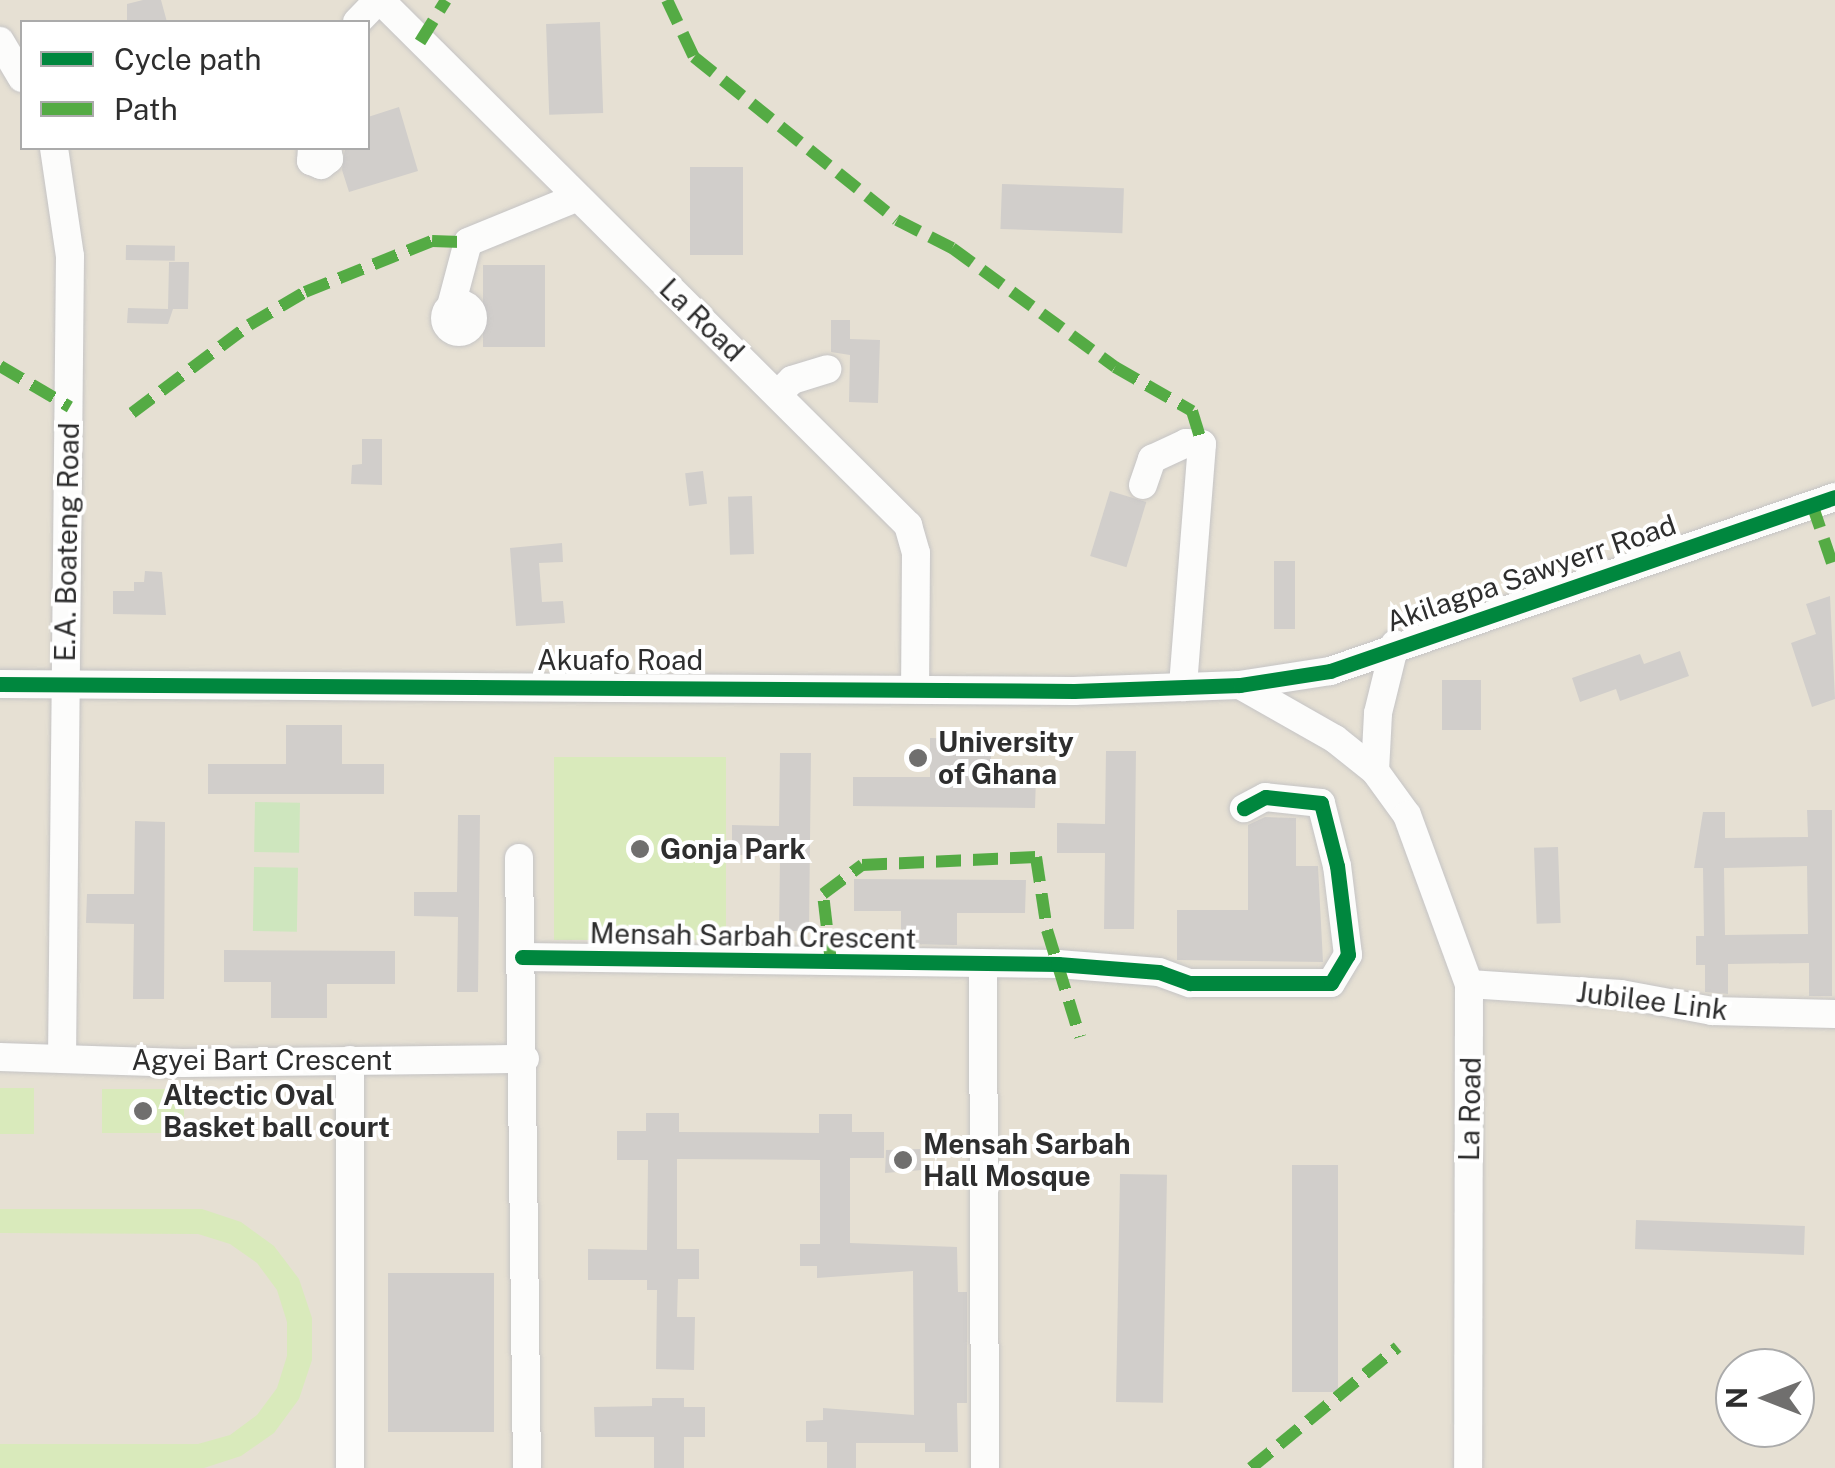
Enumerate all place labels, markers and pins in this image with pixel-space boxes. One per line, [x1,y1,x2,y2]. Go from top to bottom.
place label: University of Ghana [938,725,1074,791]
marker: University of Ghana [907,747,929,769]
place label: Gonja Park [660,832,806,866]
marker: Gonja Park [629,838,651,860]
place label: Altectic Oval Basket ball court [163,1078,390,1144]
marker: Altectic Oval Basket ball court [132,1100,154,1122]
place label: Mensah Sarbah Hall Mosque [923,1127,1131,1193]
marker: Mensah Sarbah Hall Mosque [892,1149,914,1171]

